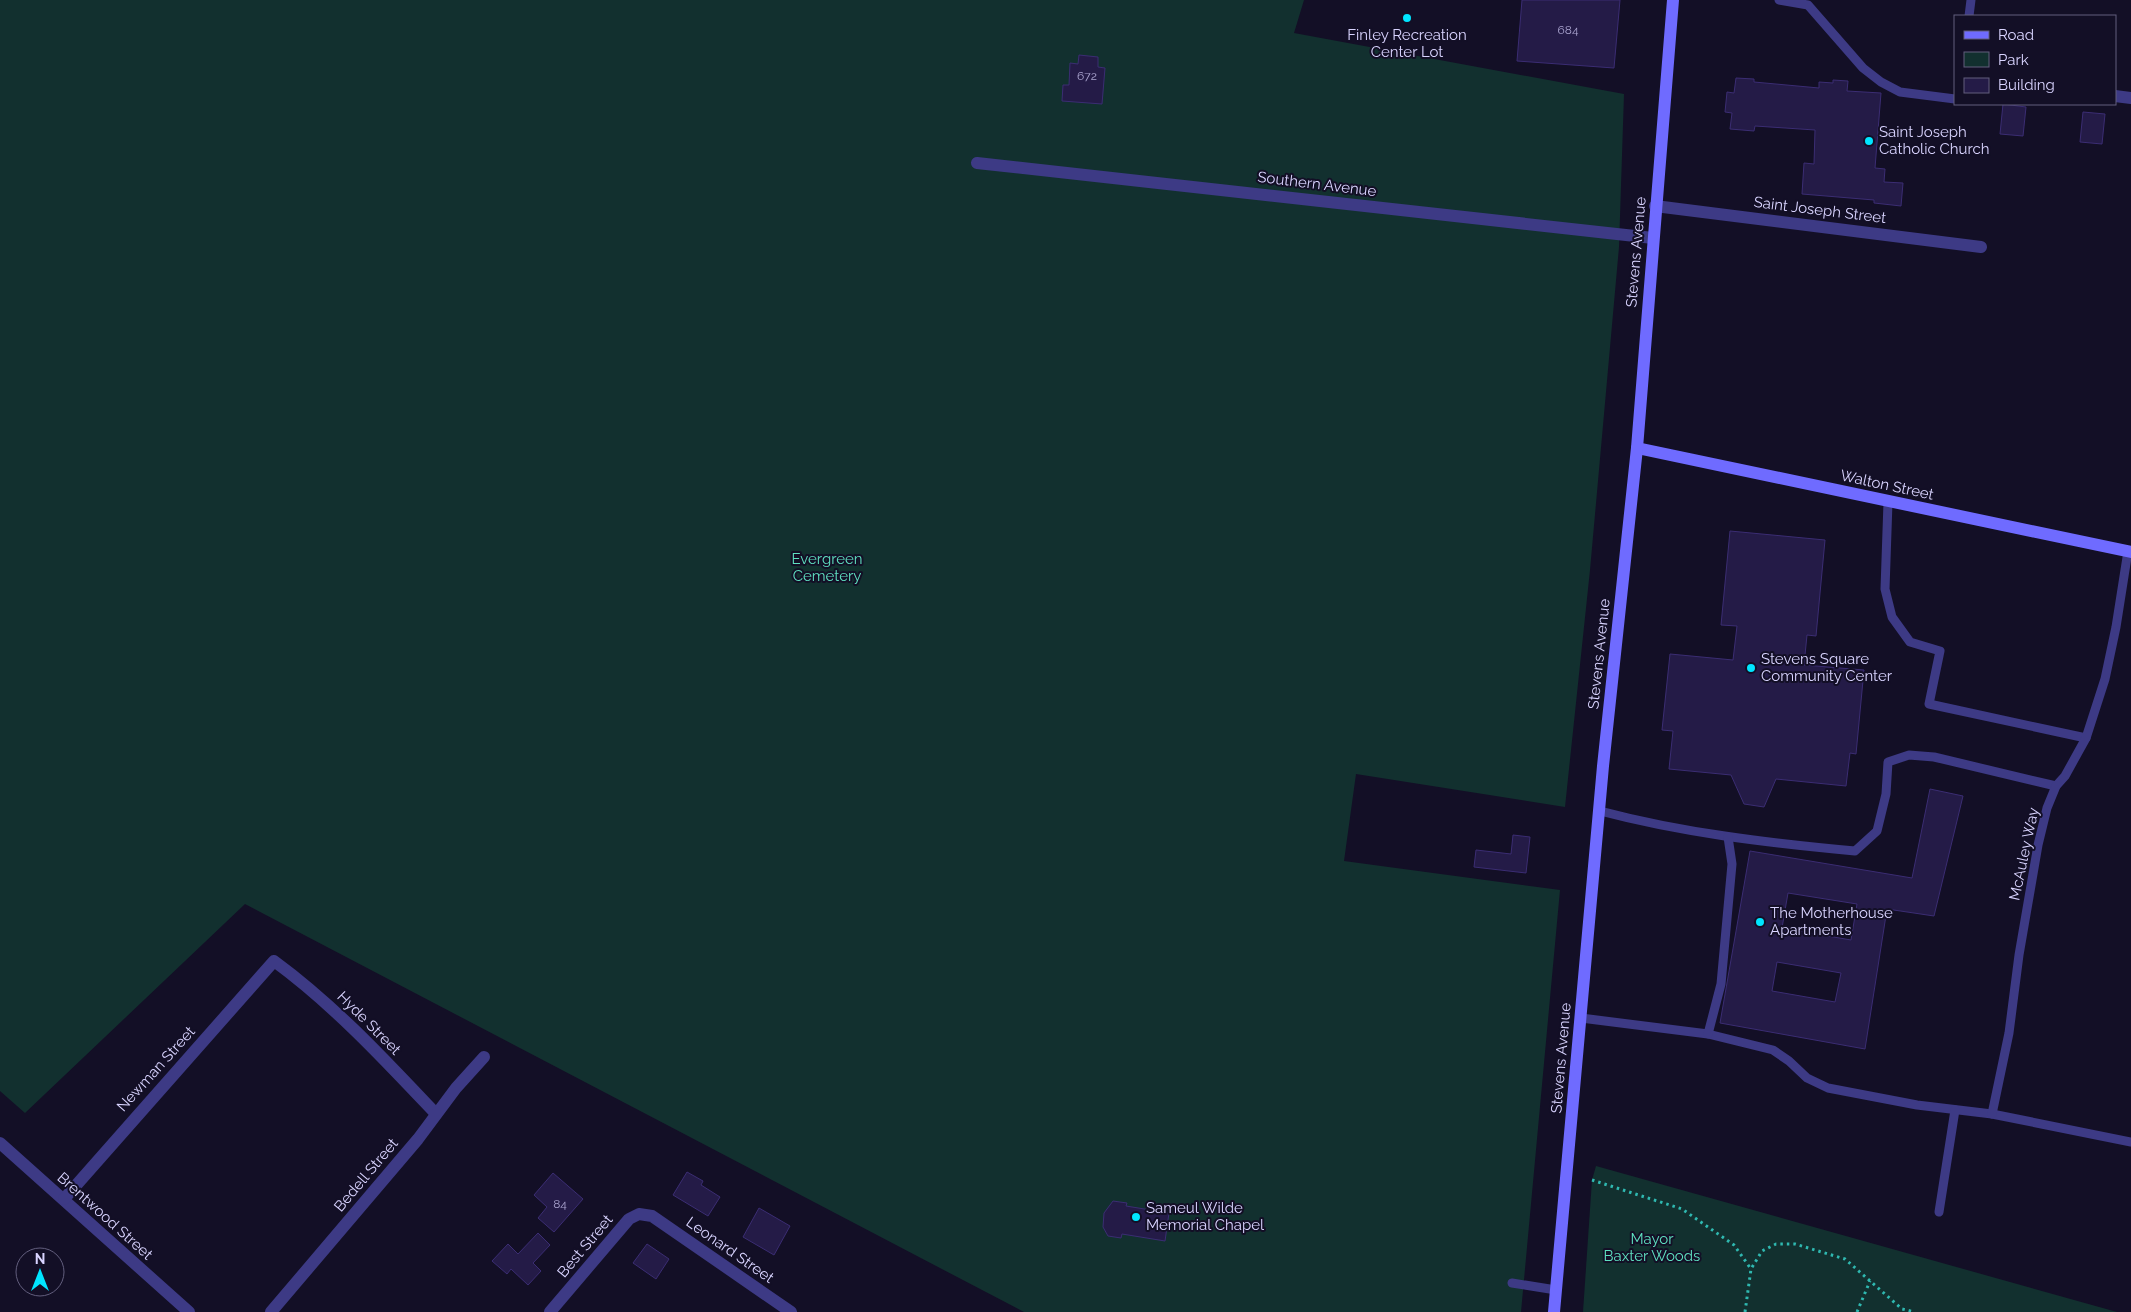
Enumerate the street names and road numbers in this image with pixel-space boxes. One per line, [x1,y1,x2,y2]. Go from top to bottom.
street label: Southern Avenue [1257,168,1378,200]
street label: Saint Joseph Street [1753,193,1887,227]
street label: Stevens Avenue [1622,196,1650,308]
street label: Walton Street [1839,466,1935,504]
street label: Stevens Avenue [1584,598,1614,710]
street label: McAuley Way [2005,806,2043,902]
street label: Hyde Street [333,987,405,1059]
street label: Stevens Avenue [1547,1002,1575,1114]
street label: Newman Street [113,1023,199,1115]
street label: Bedell Street [330,1135,402,1215]
street label: Brentwood Street [54,1168,156,1264]
street label: Best Street [554,1211,616,1281]
street label: Leonard Street [683,1213,777,1287]

